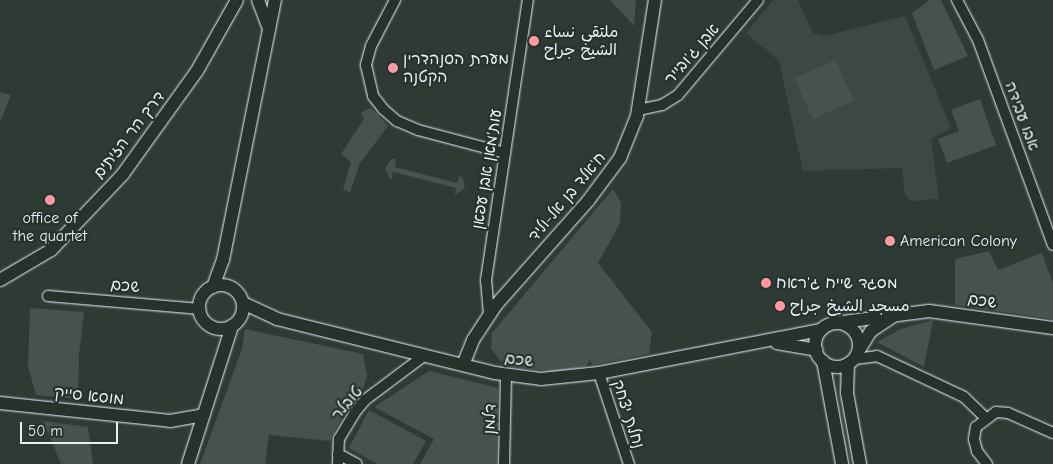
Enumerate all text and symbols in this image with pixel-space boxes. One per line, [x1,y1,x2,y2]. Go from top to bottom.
street label: אבן ג'ובייר [660,20,724,88]
place label: ملتقى نساء الشيخ جراح [544,22,618,60]
marker: ملتقى نساء الشيخ جراح [528,35,540,47]
place label: מערת הסנהדרין הקטנה [403,49,509,87]
marker: מערת הסנהדרין הקטנה [387,62,399,74]
street label: אבו עבידה [1001,79,1043,153]
street label: דרך הר הזיתים [89,88,169,182]
street label: עות'מאן אבן עפאן [468,107,506,231]
street label: ח'אלד בן אל-וליד [524,148,610,246]
marker: office of the quartet [44,194,56,206]
place label: office of the quartet [13,208,87,246]
place label: American Colony [900,231,1017,251]
marker: American Colony [884,235,896,247]
place label: מסגד שייח ג'ראח [776,273,898,293]
street label: שכם [110,275,140,297]
marker: מסגד שייח ג'ראח [760,277,772,289]
street label: שכם [966,289,998,313]
place label: مسجد الشيخ جراح [790,296,909,316]
marker: مسجد الشيخ جراح [774,300,786,312]
street label: שכם [503,349,535,371]
street label: נחלת יצחק [608,377,648,451]
street label: טובלר [327,382,367,424]
street label: מוסא סייק [53,383,125,409]
street label: דלמן [480,403,500,435]
scale bar [22,412,120,444]
text: 50 m [28,422,63,440]

